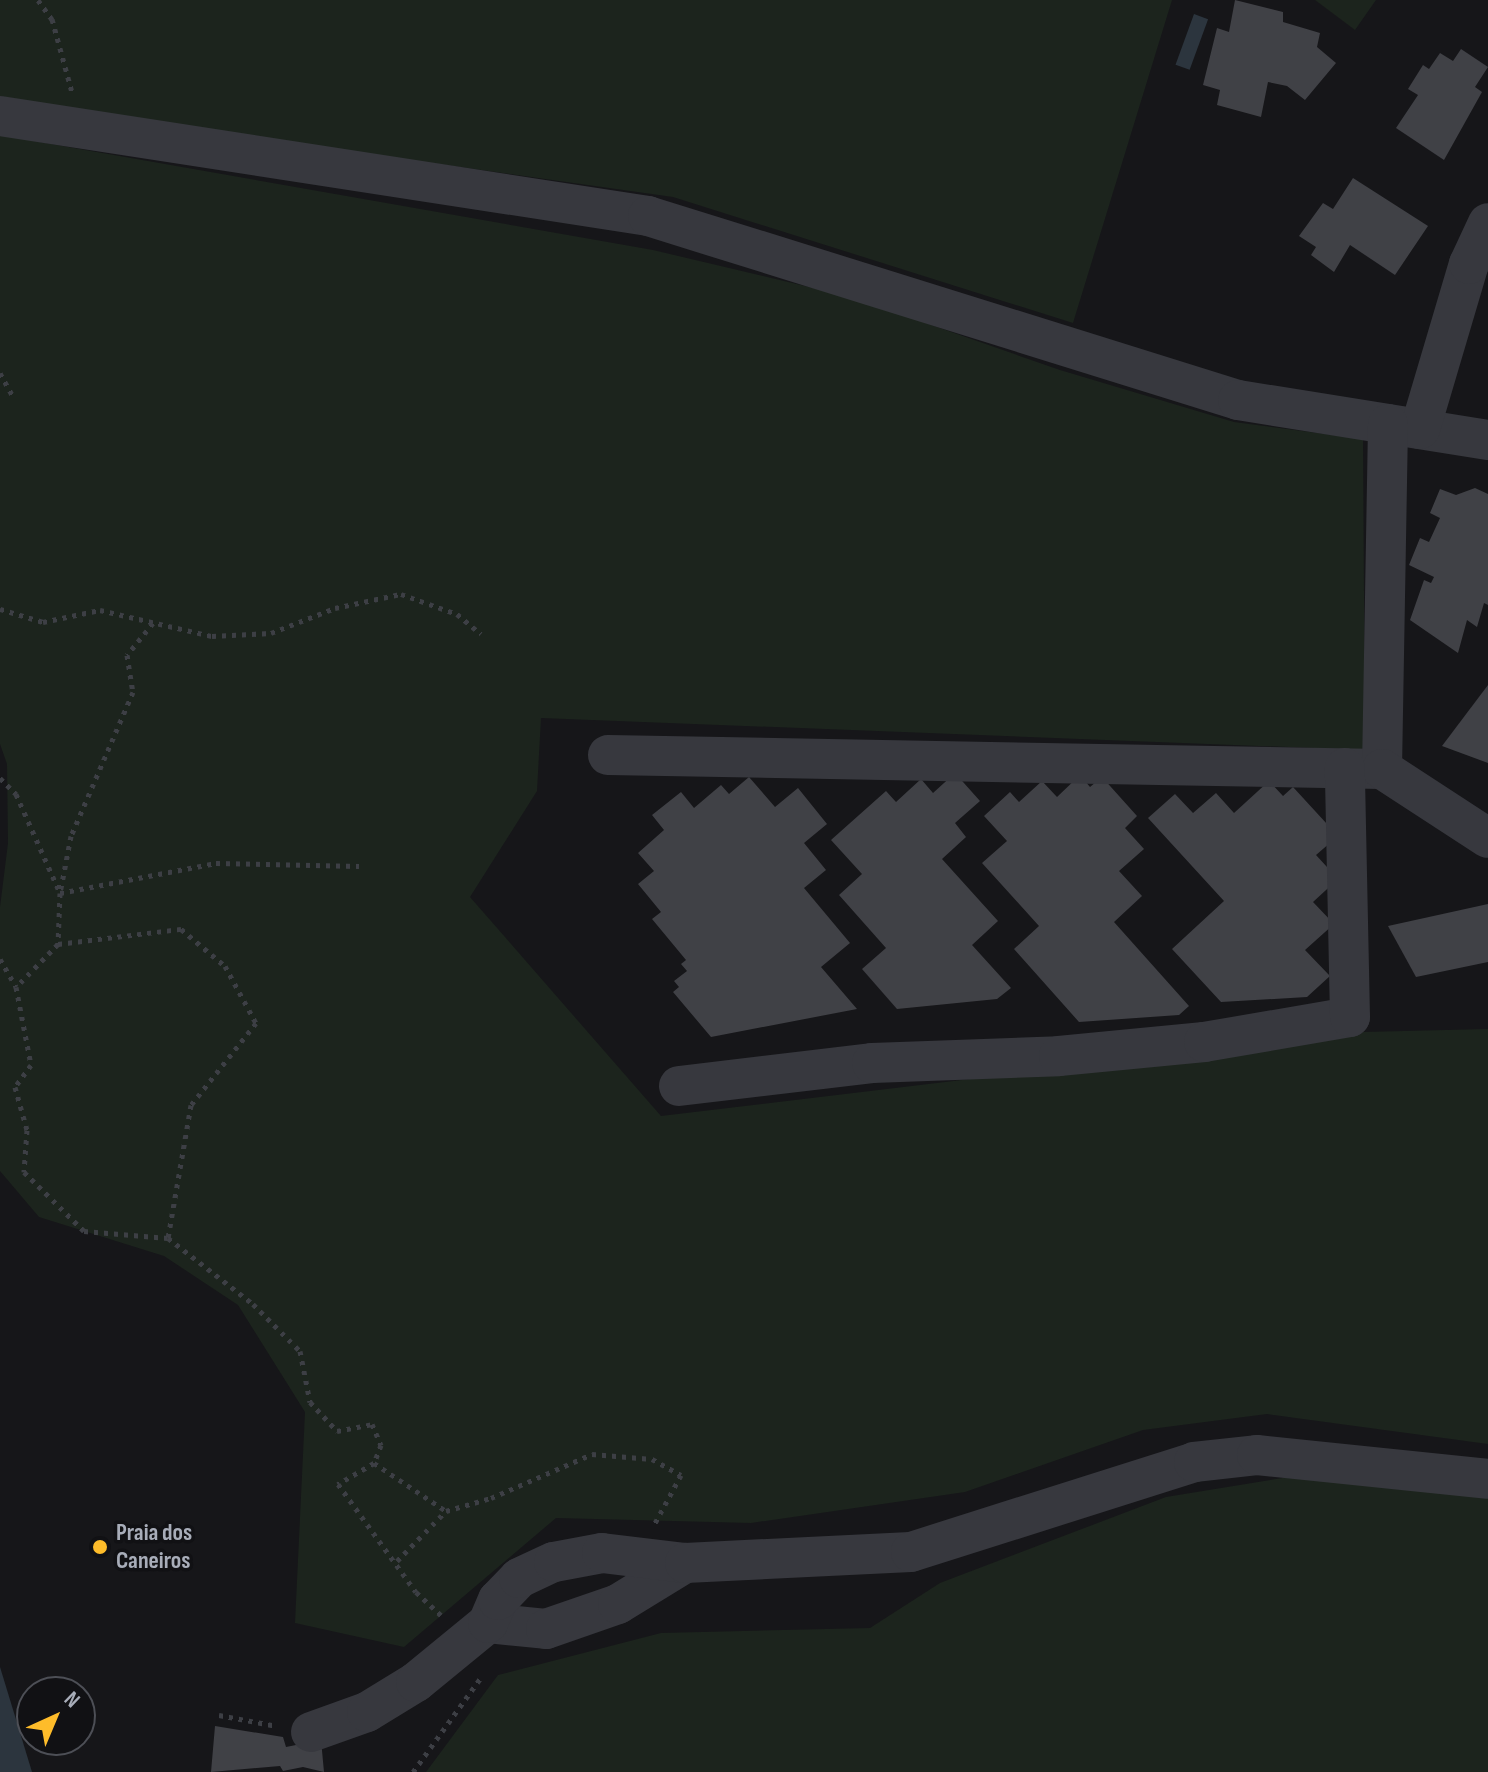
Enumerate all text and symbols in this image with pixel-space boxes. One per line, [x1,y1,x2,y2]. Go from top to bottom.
place label: Praia dos Caneiros [116,1519,192,1575]
marker: Praia dos Caneiros [91,1538,109,1556]
north arrow [16,1676,96,1756]
text: N [58,1686,85,1714]

